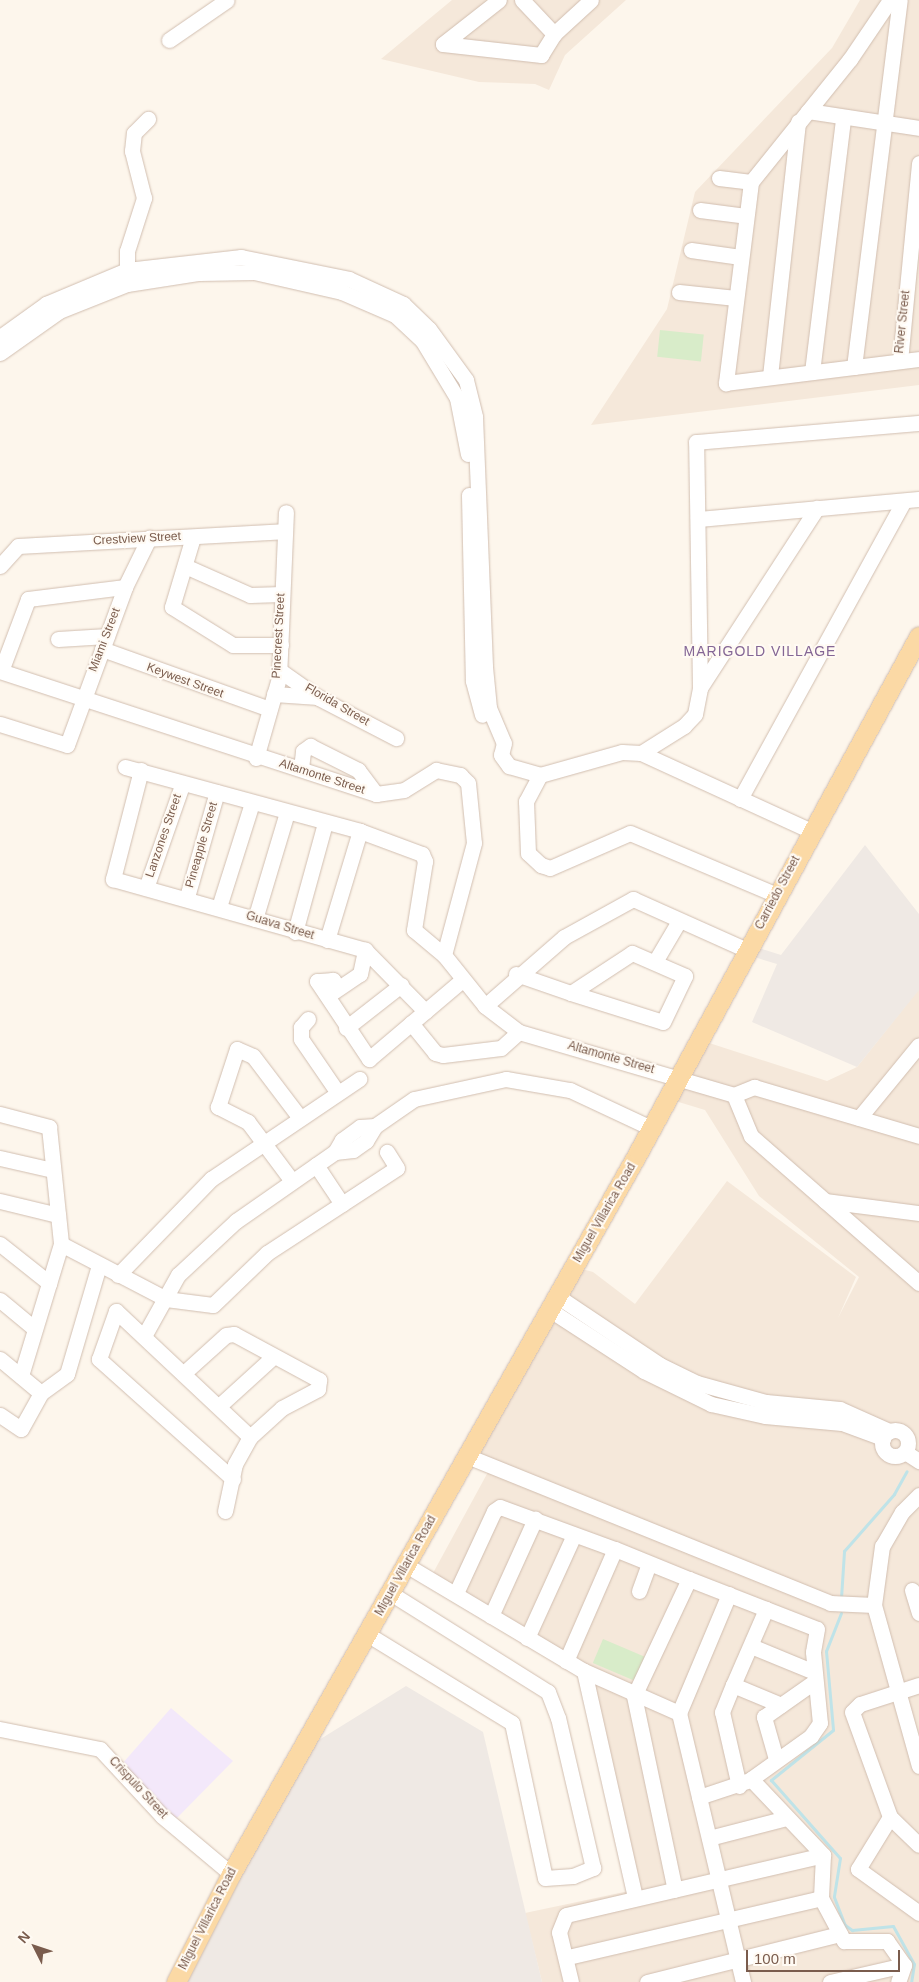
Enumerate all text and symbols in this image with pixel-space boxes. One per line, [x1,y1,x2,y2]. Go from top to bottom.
street label: River Street [893,290,913,354]
street label: Crestview Street [93,530,181,548]
street label: Pinecrest Street [270,593,288,679]
street label: Miami Street [86,606,124,674]
district label: MARIGOLD VILLAGE [682,643,838,659]
street label: Keywest Street [145,660,225,702]
street label: Florida Street [302,681,372,729]
street label: Altamonte Street [277,756,367,798]
street label: Lanzones Street [143,792,185,880]
street label: Pineapple Street [183,800,221,890]
street label: Carriedo Street [753,854,803,932]
street label: Guava Street [244,909,316,943]
street label: Altamonte Street [566,1039,656,1077]
street label: Miguel Villarica Road [571,1161,639,1265]
street label: Miguel Villarica Road [372,1513,440,1619]
street label: Crispulo Street [106,1754,170,1822]
street label: Miguel Villarica Road [176,1866,240,1972]
north arrow [10,1922,60,1972]
text: N [14,1928,33,1946]
scale bar [749,1940,903,1972]
text: 100 m [754,1950,796,1967]

